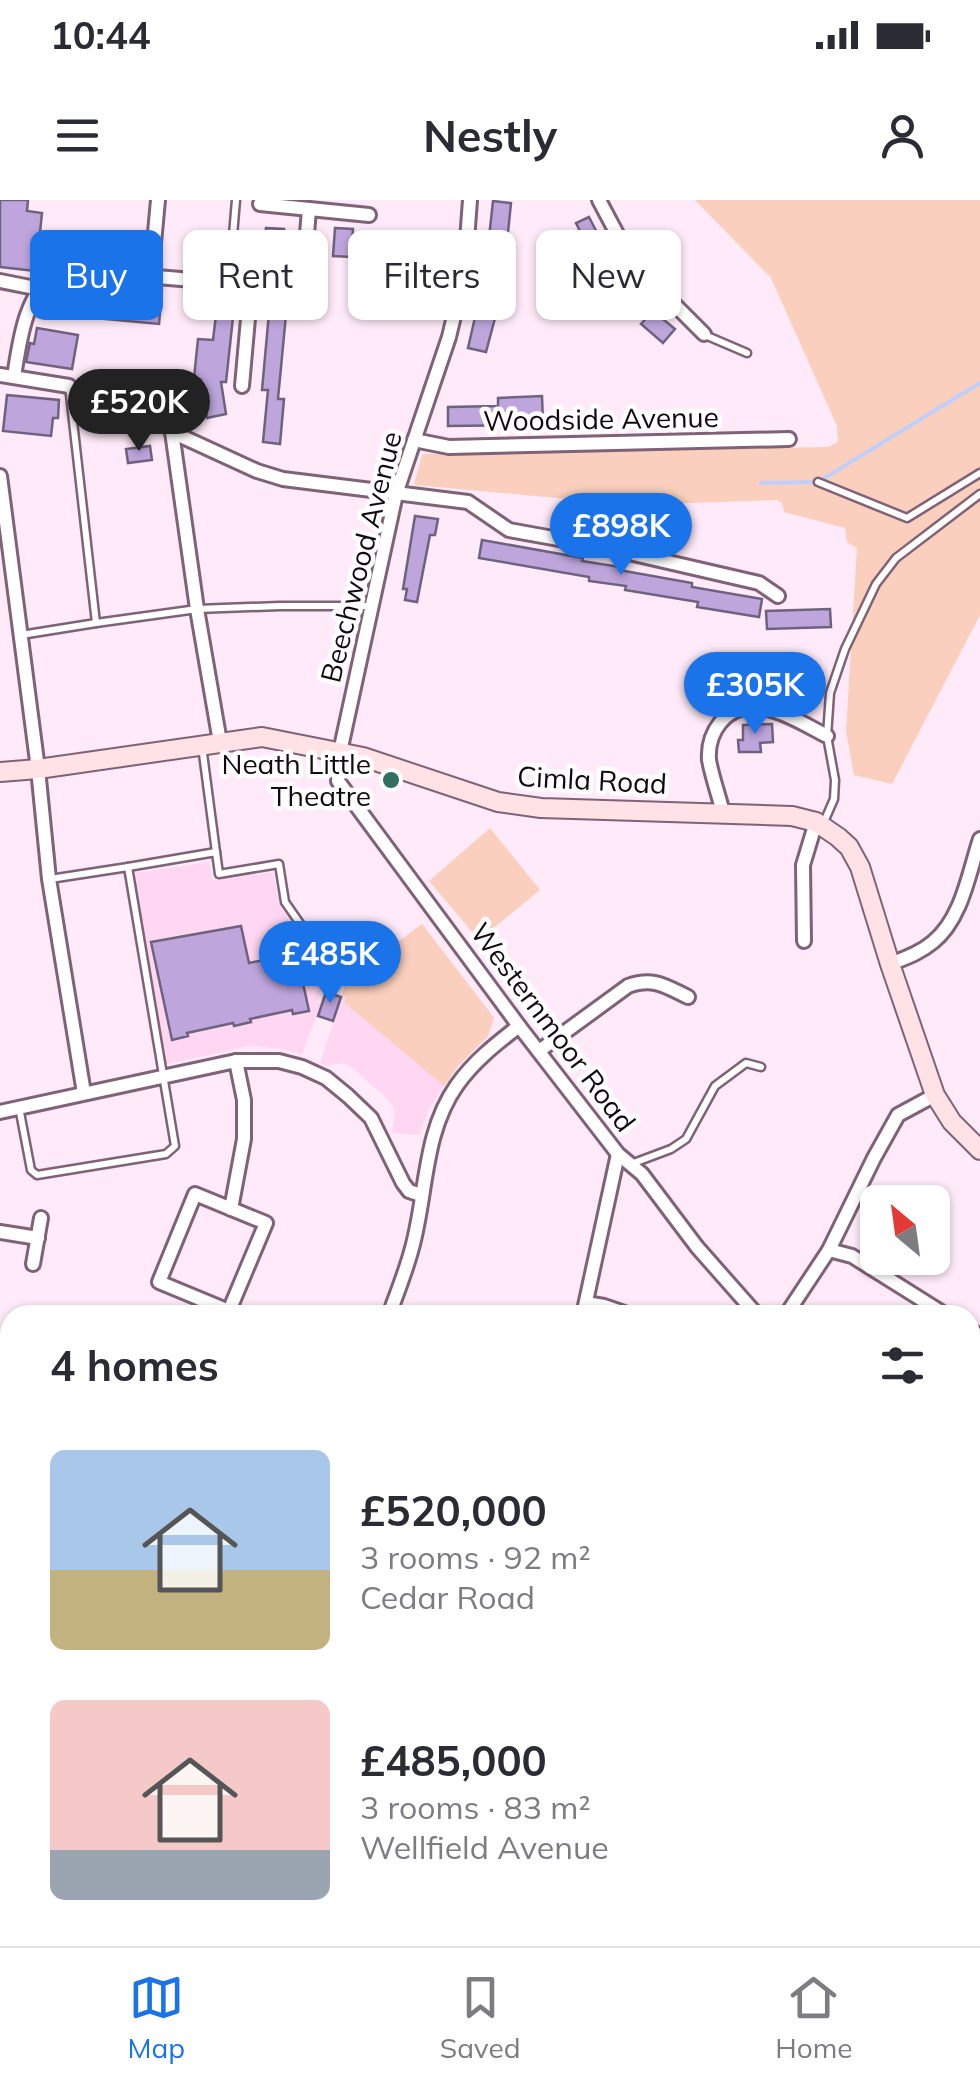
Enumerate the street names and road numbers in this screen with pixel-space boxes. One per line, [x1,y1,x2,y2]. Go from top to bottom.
street label: Woodside Avenue [483,399,719,438]
street label: Beechwood Avenue [312,428,409,686]
street label: Cimla Road [516,758,668,801]
street label: Westernmoor Road [463,915,643,1138]

